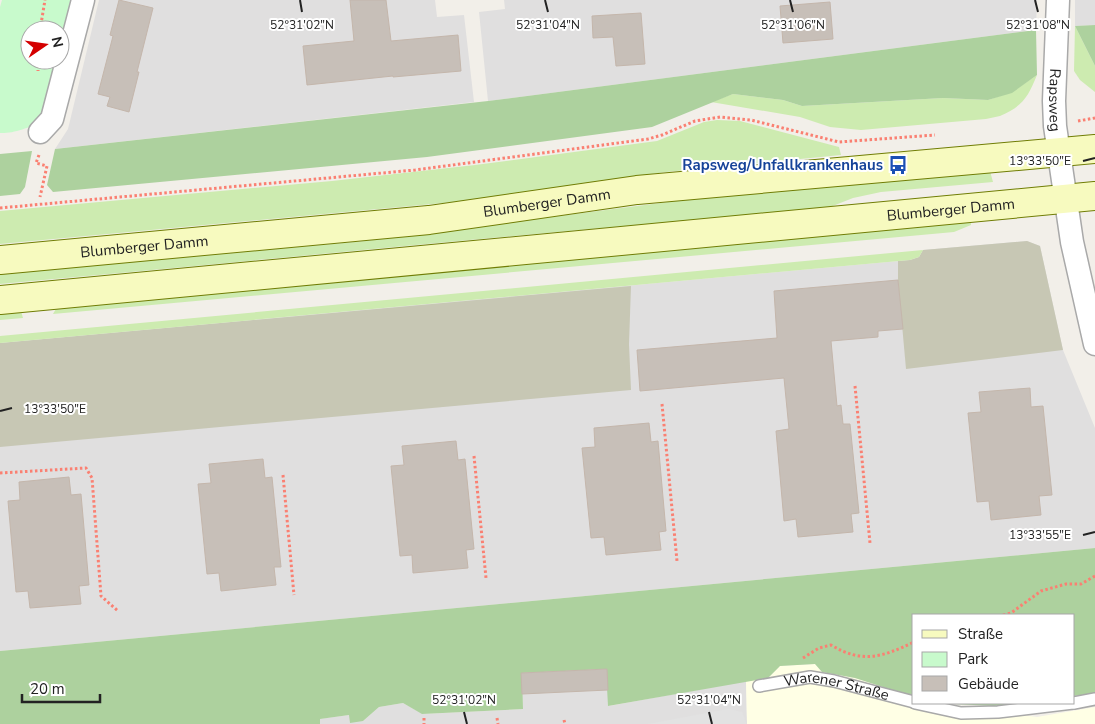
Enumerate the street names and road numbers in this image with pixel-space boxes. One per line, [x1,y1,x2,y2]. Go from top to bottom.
street label: Rapsweg [1044,68,1066,133]
street label: Blumberger Damm [482,184,612,222]
street label: Blumberger Damm [886,194,1016,226]
street label: Blumberger Damm [79,231,209,262]
street label: Warener Straße [782,667,891,705]

